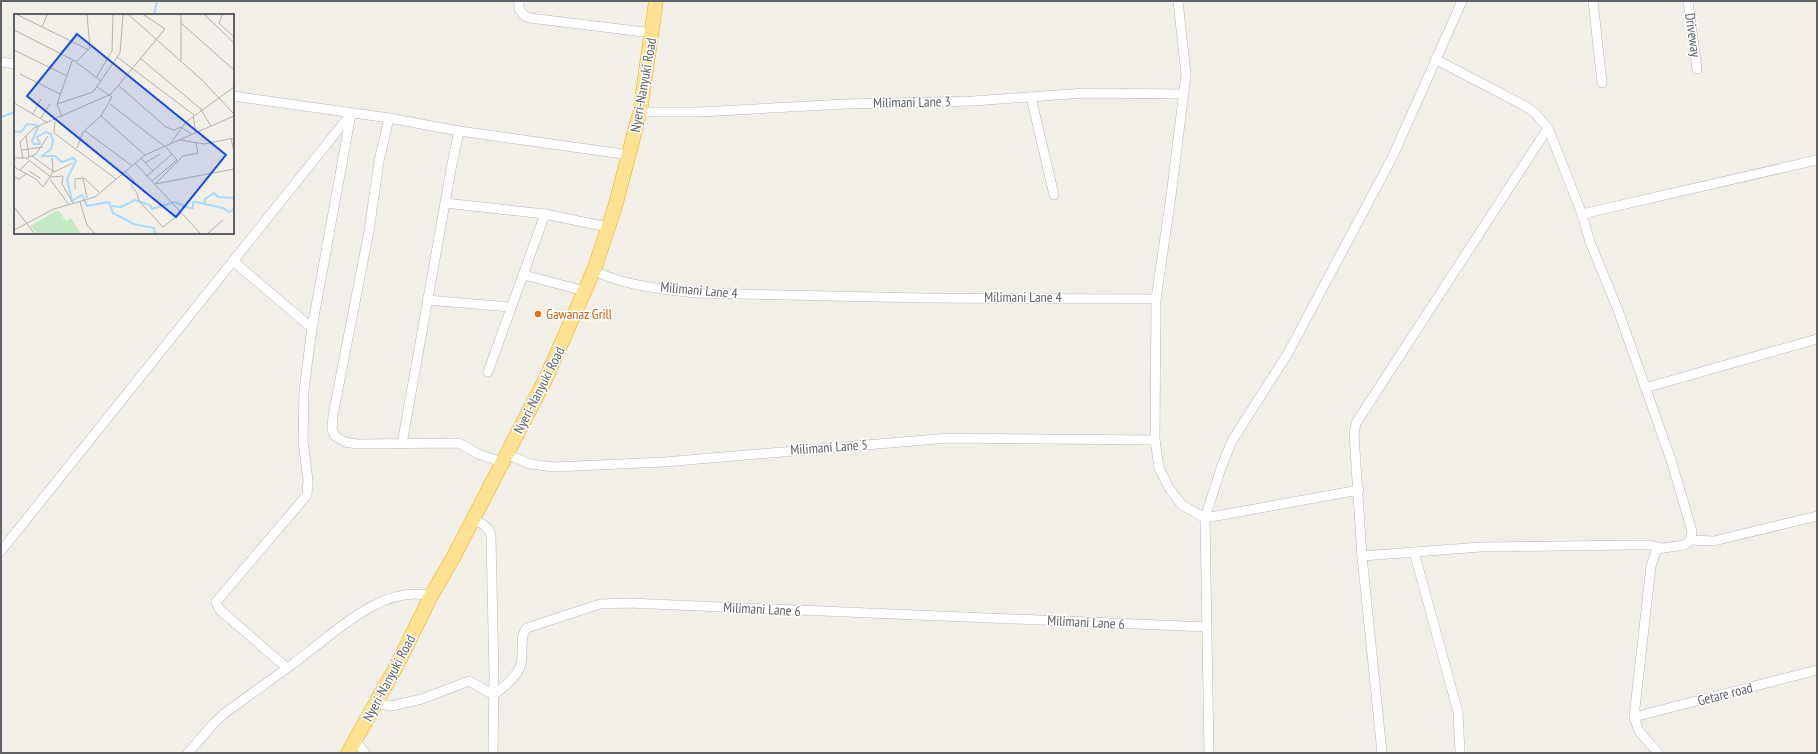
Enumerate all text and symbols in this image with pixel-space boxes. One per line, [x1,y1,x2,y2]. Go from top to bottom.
street label: Driveway [1681,12,1705,59]
inset map [14,14,234,234]
street label: Nyeri-Nanyuki Road [626,36,660,134]
street label: Milimani Lane 3 [873,92,951,112]
street label: Milimani Lane 4 [660,278,739,302]
street label: Milimani Lane 4 [984,288,1062,306]
place label: Gawanaz Grill [546,305,613,323]
marker: Gawanaz Grill [533,309,543,319]
street label: Nyeri-Nanyuki Road [509,343,569,437]
street label: Milimani Lane 5 [790,435,868,459]
street label: Milimani Lane 6 [723,598,801,620]
street label: Milimani Lane 6 [1047,611,1125,633]
street label: Nyeri-Nanyuki Road [359,632,419,724]
street label: Getare road [1696,678,1754,710]

